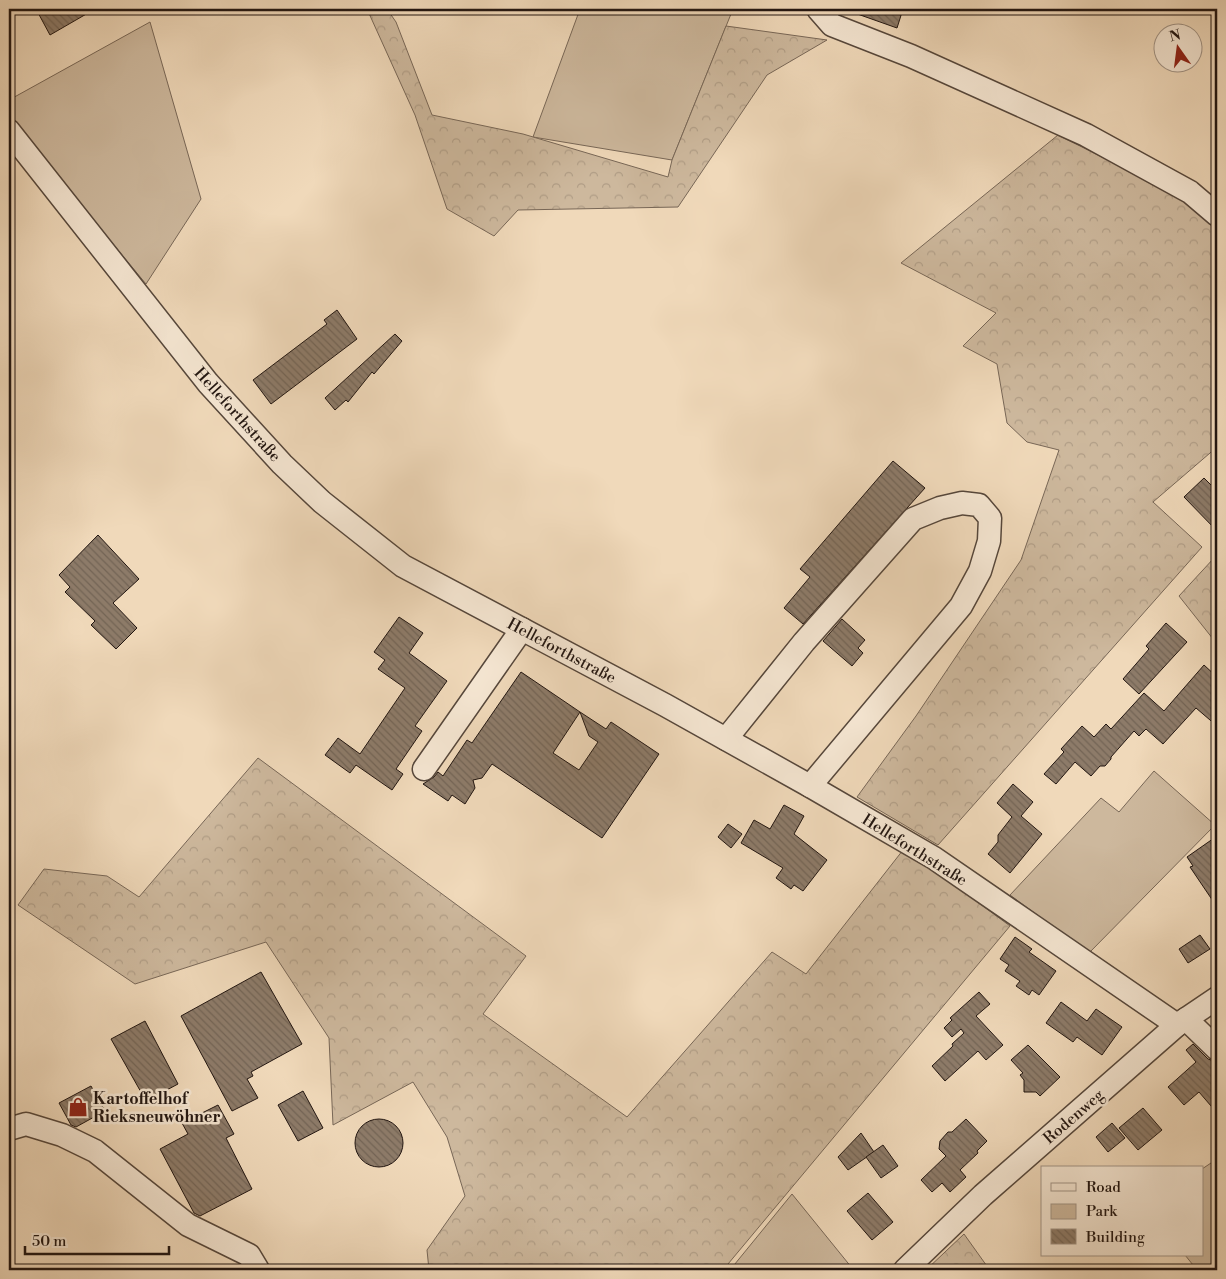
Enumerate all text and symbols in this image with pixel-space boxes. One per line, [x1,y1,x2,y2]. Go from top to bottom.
north arrow [1154,22,1204,72]
text: N [1168,26,1183,46]
street label: Helleforthstraße [190,363,285,466]
street label: Helleforthstraße [504,614,619,688]
street label: Helleforthstraße [858,809,971,890]
street label: Rodenweg [1039,1084,1109,1149]
place label: Kartoffelhof Rieksneuwöhner [93,1089,221,1127]
shop icon: Kartoffelhof Rieksneuwöhner [67,1096,89,1118]
legend [1041,1166,1204,1256]
text: Road [1086,1178,1121,1197]
text: Park [1086,1202,1118,1221]
scale bar [25,1224,169,1256]
text: Building [1085,1228,1145,1247]
text: 50 m [32,1232,66,1251]

